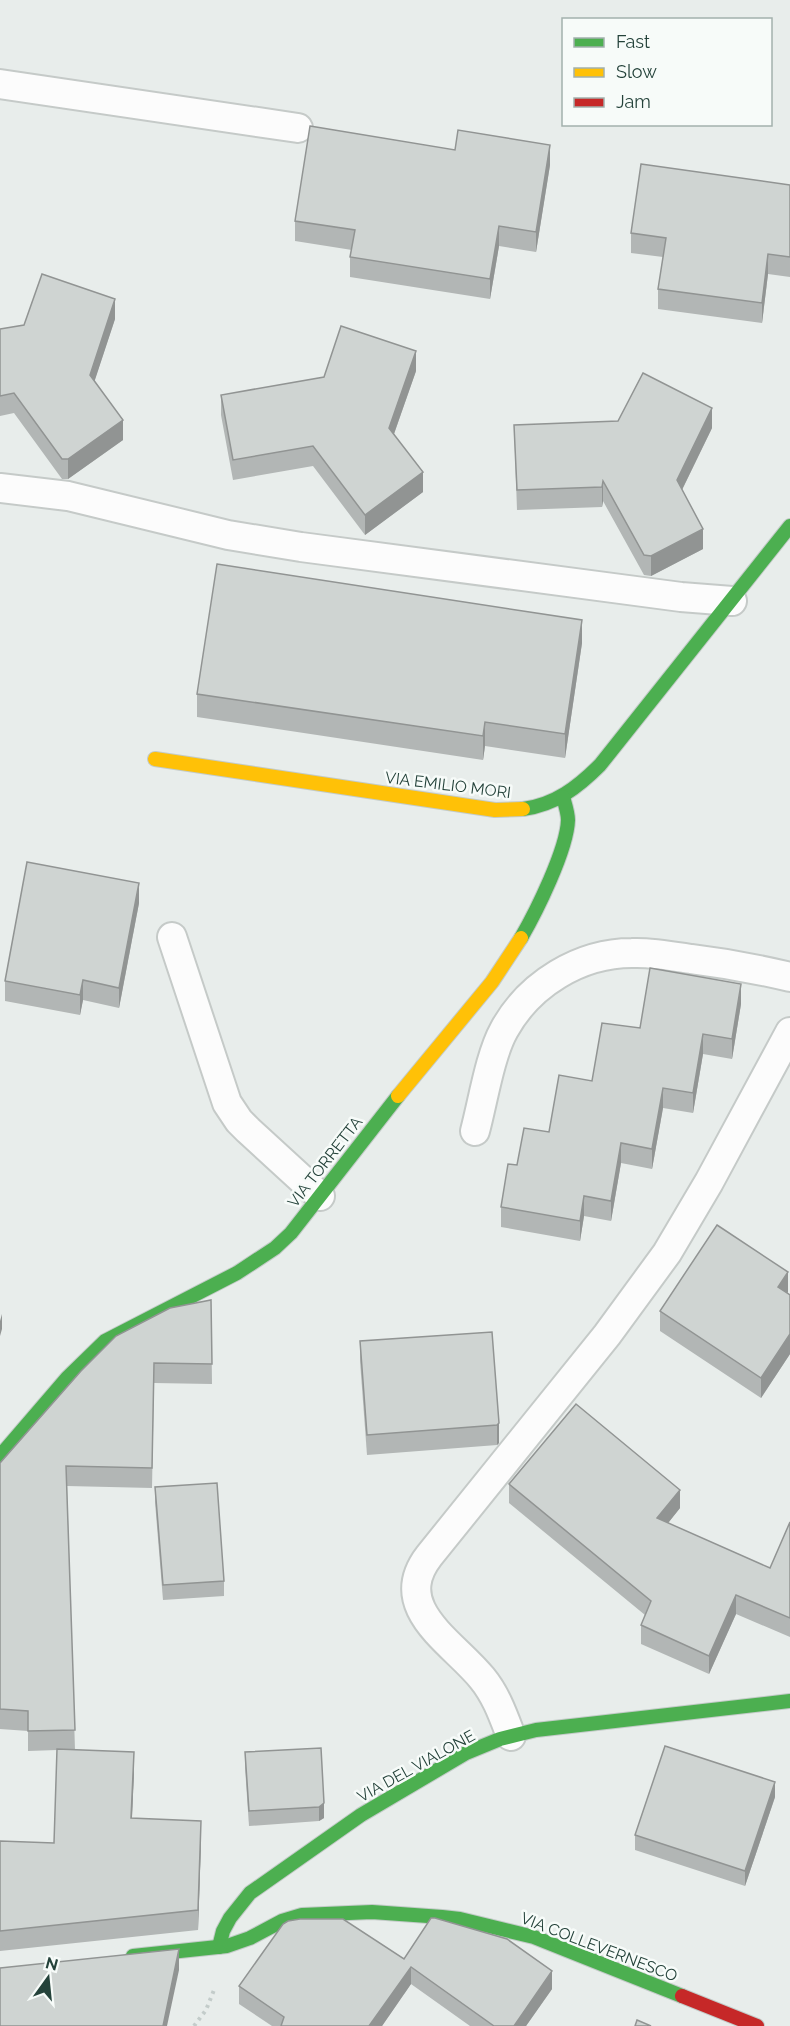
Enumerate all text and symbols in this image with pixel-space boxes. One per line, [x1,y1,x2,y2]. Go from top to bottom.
legend [562,18,772,126]
text: Fast [616,31,650,52]
text: Slow [616,61,657,82]
text: Jam [616,91,651,112]
street label: VIA EMILIO MORI [384,768,512,802]
street label: VIA TORRETTA [284,1113,366,1211]
street label: VIA DEL VIALONE [354,1726,478,1806]
street label: VIA COLLEVERNESCO [518,1908,680,1986]
north arrow [18,1948,78,2008]
text: N [43,1953,60,1975]

